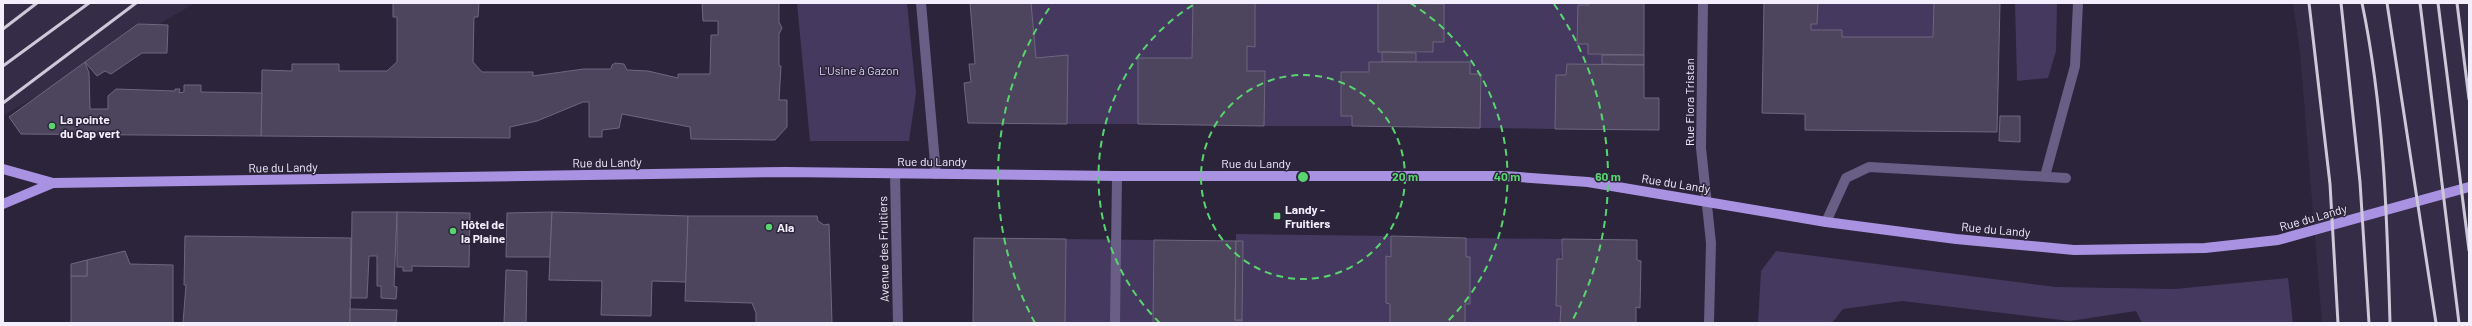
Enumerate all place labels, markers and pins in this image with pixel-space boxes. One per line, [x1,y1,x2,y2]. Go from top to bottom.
place label: La pointe du Cap vert [60,112,121,140]
marker: La pointe du Cap vert [47,121,57,131]
centre of rings [1296,170,1310,184]
place label: Landy - Fruitiers [1285,202,1330,230]
marker: Landy - Fruitiers [1272,211,1282,221]
place label: Hôtel de la Plaine [461,217,506,245]
place label: Ala [777,220,794,234]
marker: Ala [764,222,774,232]
marker: Hôtel de la Plaine [448,226,458,236]

